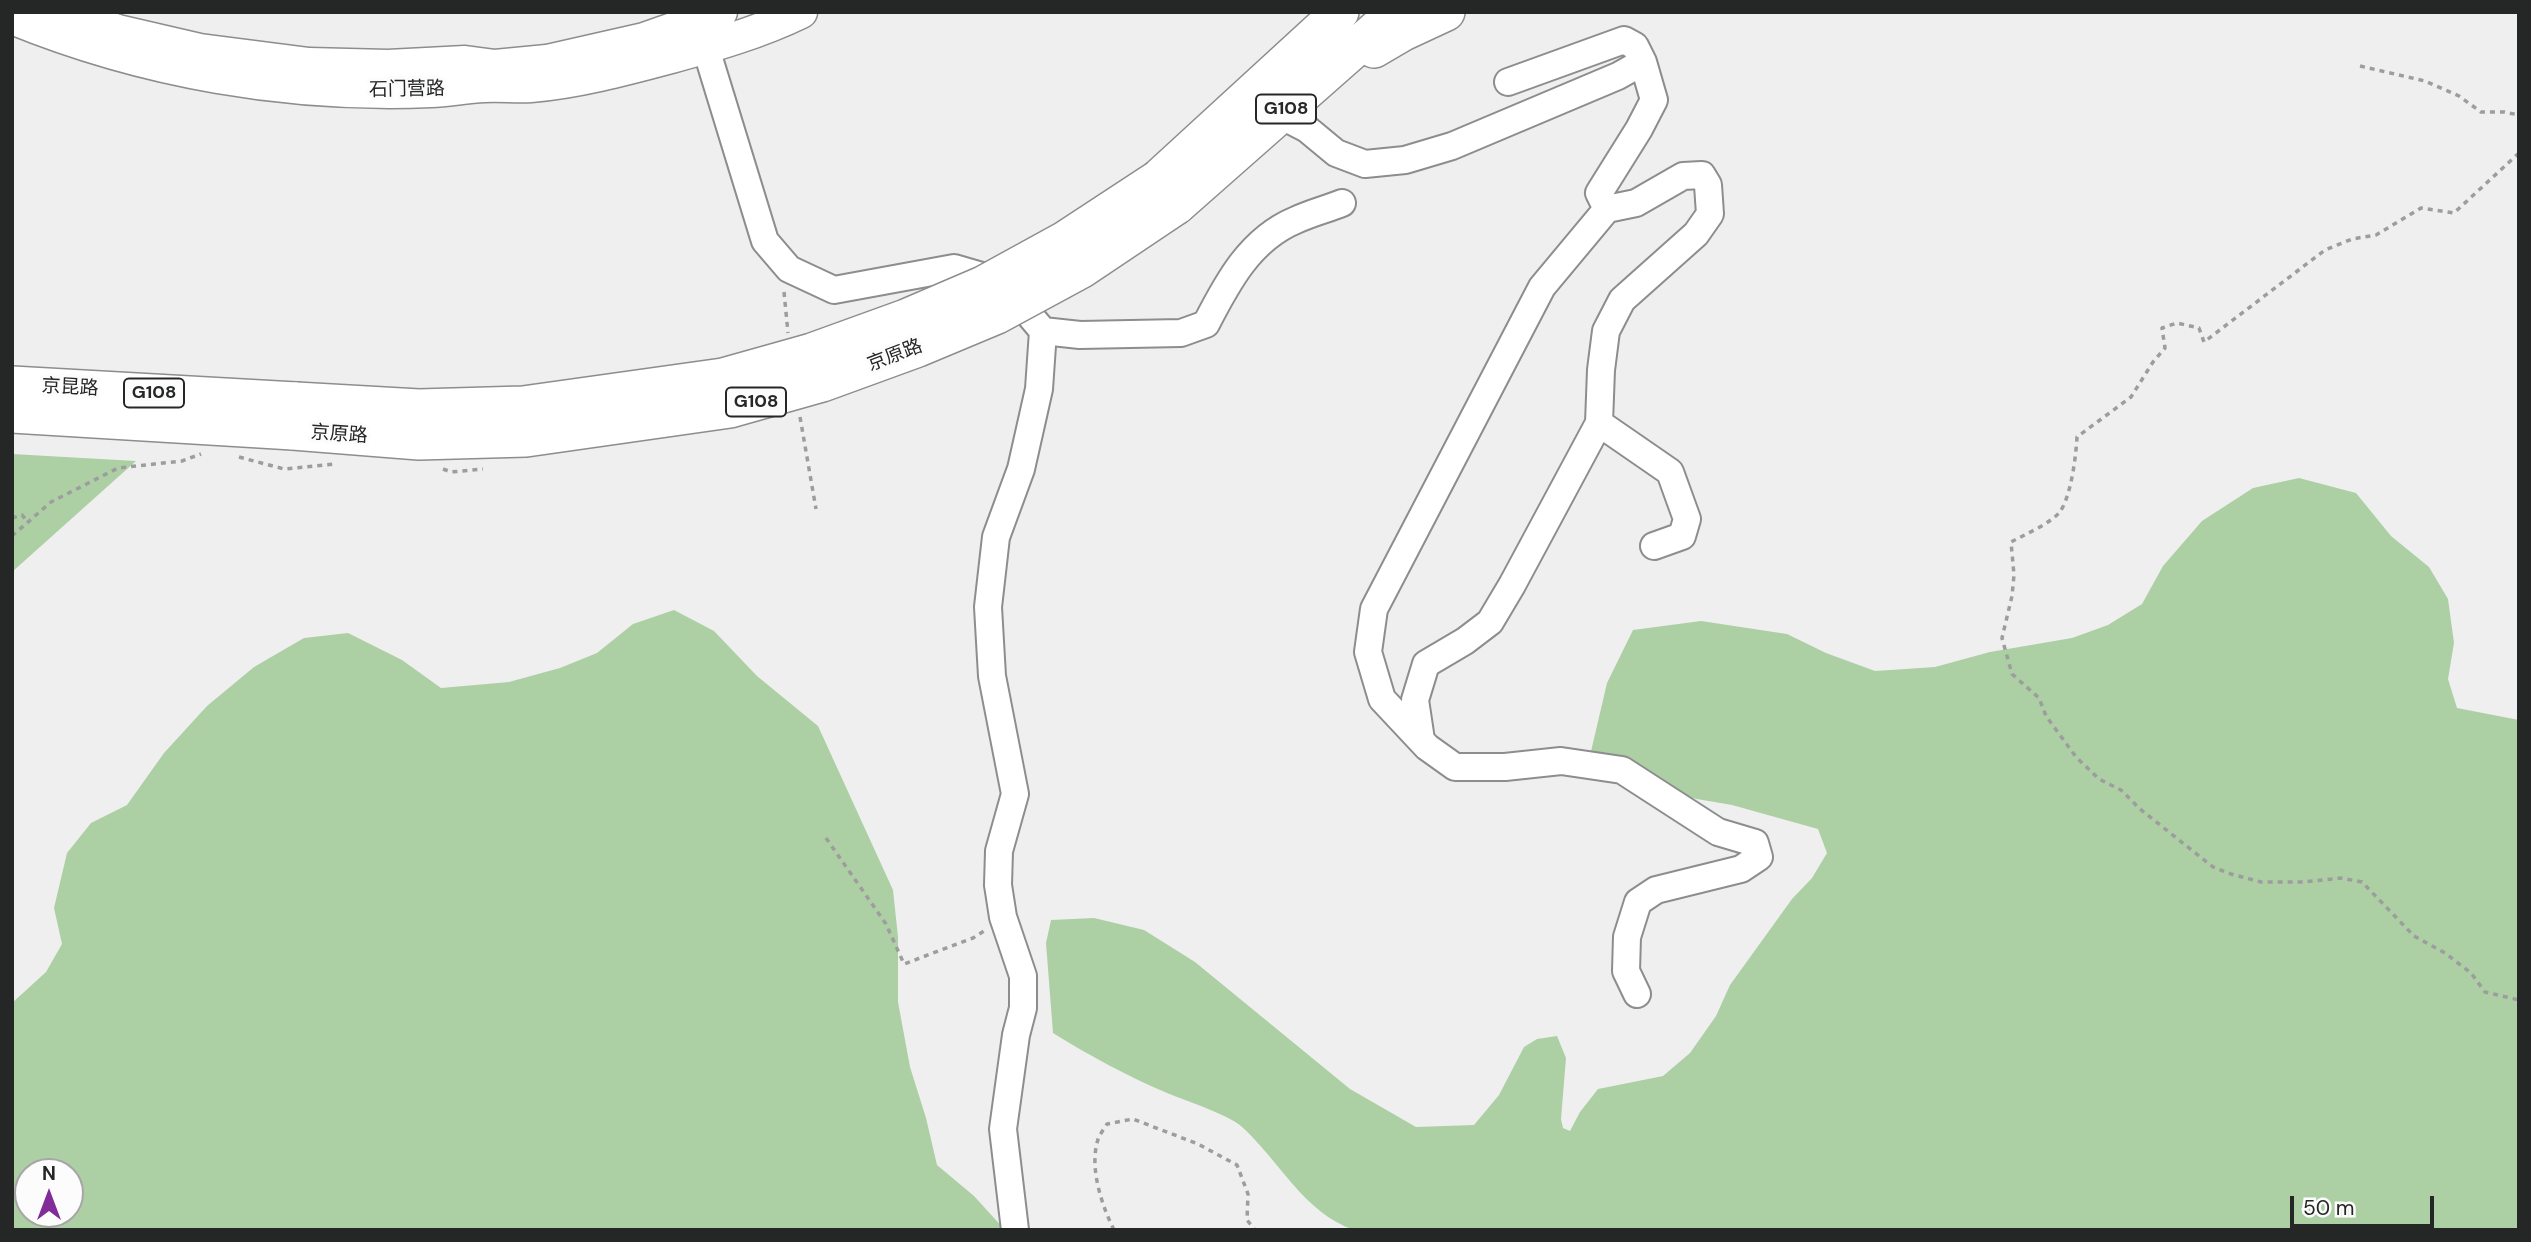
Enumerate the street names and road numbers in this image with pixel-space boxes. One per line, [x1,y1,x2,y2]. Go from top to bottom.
street label: 石门营路 [369,78,445,102]
road number: G108 [1256,94,1316,124]
street label: 京原路 [864,335,926,377]
street label: 京昆路 [41,375,99,401]
road number: G108 [124,379,184,408]
road number: G108 [726,388,786,416]
street label: 京原路 [310,422,368,448]

